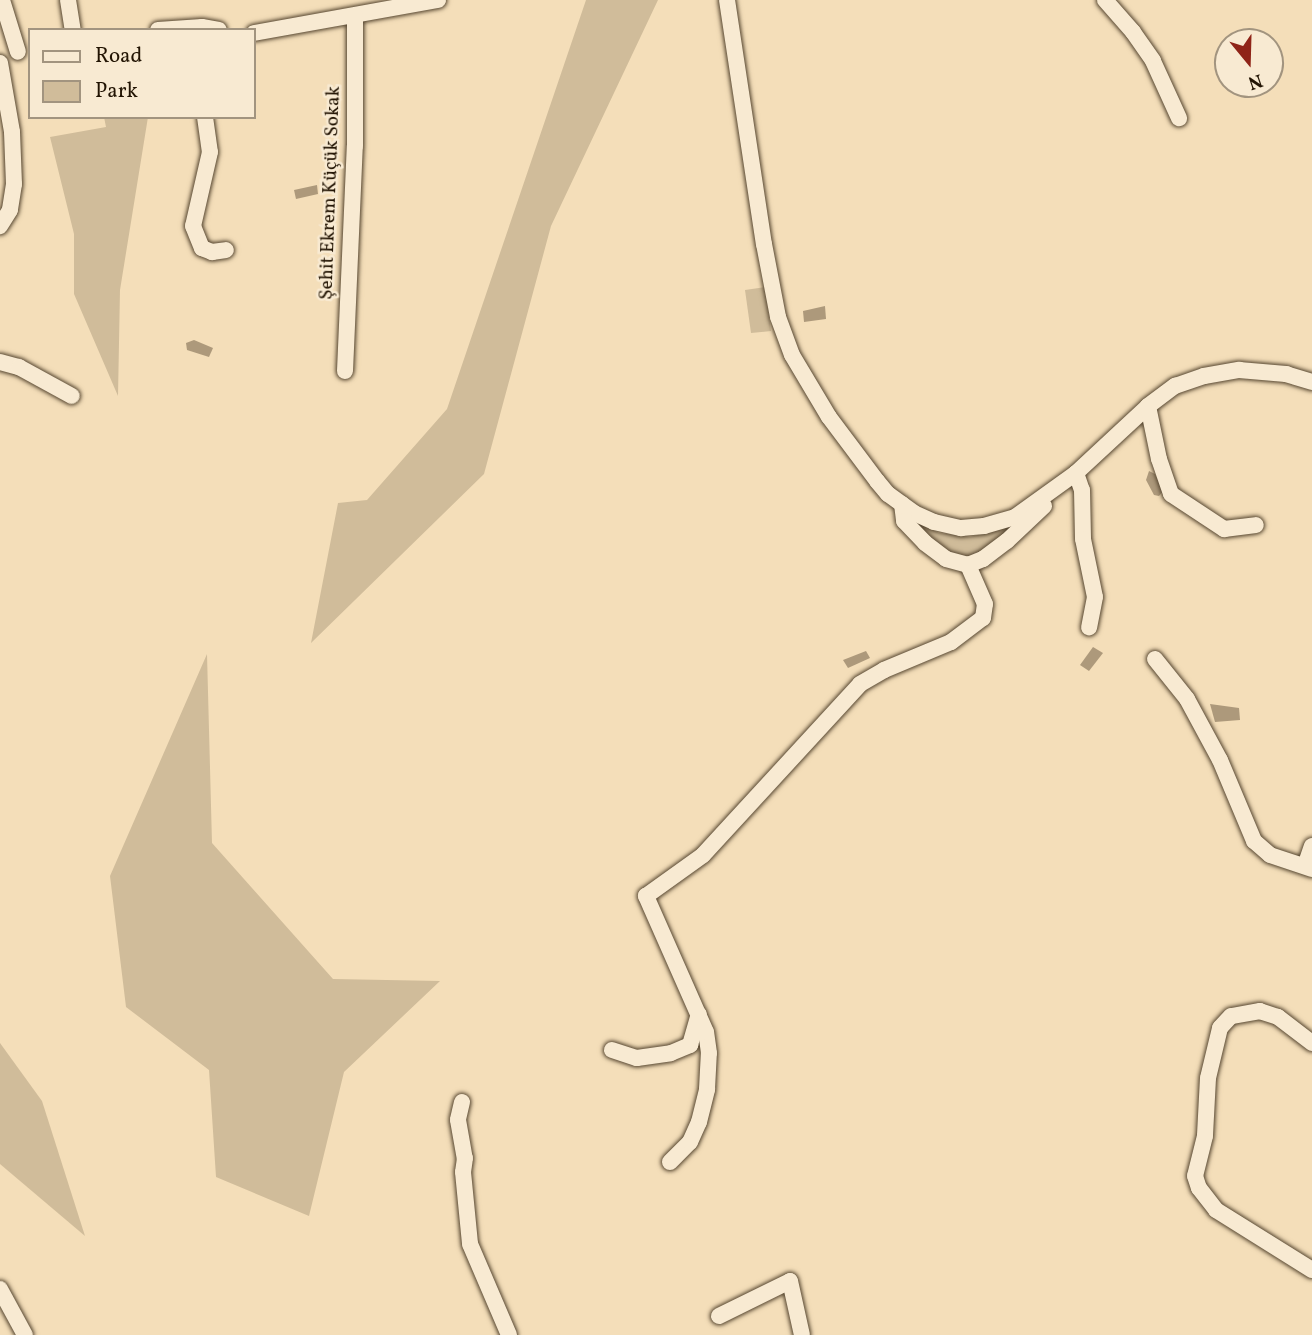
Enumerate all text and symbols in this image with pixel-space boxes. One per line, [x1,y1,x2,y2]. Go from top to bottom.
legend [28,28,256,119]
north arrow [1214,28,1284,98]
text: Road [95,42,142,71]
text: N [1244,66,1266,95]
text: Park [95,77,138,106]
street label: Şehit Ekrem Küçük Sokak [316,86,346,300]

